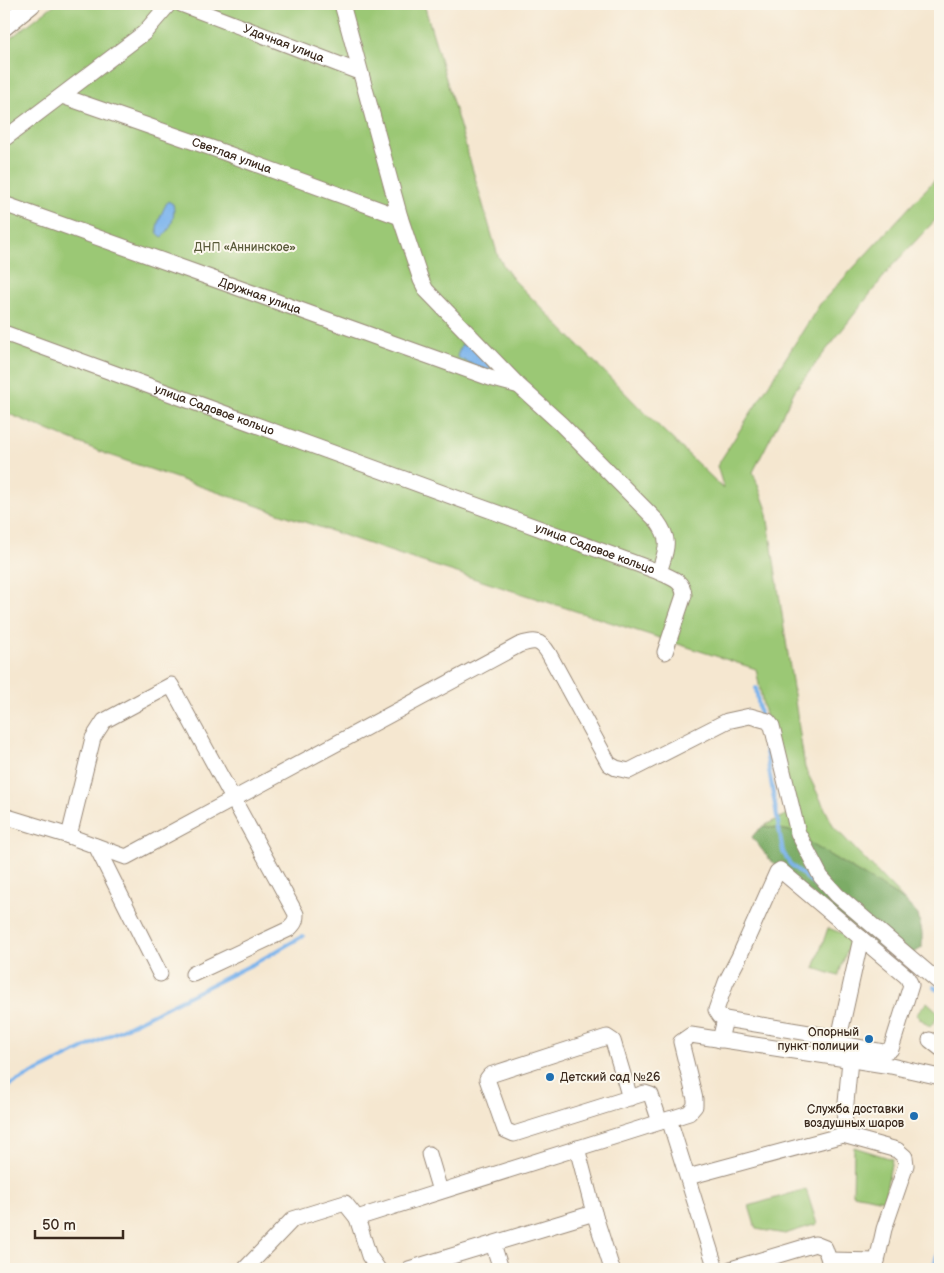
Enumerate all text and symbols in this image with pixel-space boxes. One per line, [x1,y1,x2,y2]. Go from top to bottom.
street label: Удачная улица [241,21,326,66]
street label: Светлая улица [190,135,274,177]
park label: ДНП «Аннинское» [194,240,296,255]
street label: Дружная улица [217,275,303,318]
street label: улица Садовое кольцо [152,382,276,439]
street label: улица Садовое кольцо [533,520,657,578]
place label: Опорный пункт полиции [777,1025,859,1054]
marker: Опорный пункт полиции [863,1033,875,1045]
place label: Детский сад №26 [560,1070,660,1085]
marker: Детский сад №26 [544,1071,556,1083]
place label: Служба доставки воздушных шаров [804,1102,905,1131]
marker: Служба доставки воздушных шаров [908,1110,920,1122]
scale bar [35,1208,122,1240]
text: 50 m [42,1216,76,1235]

